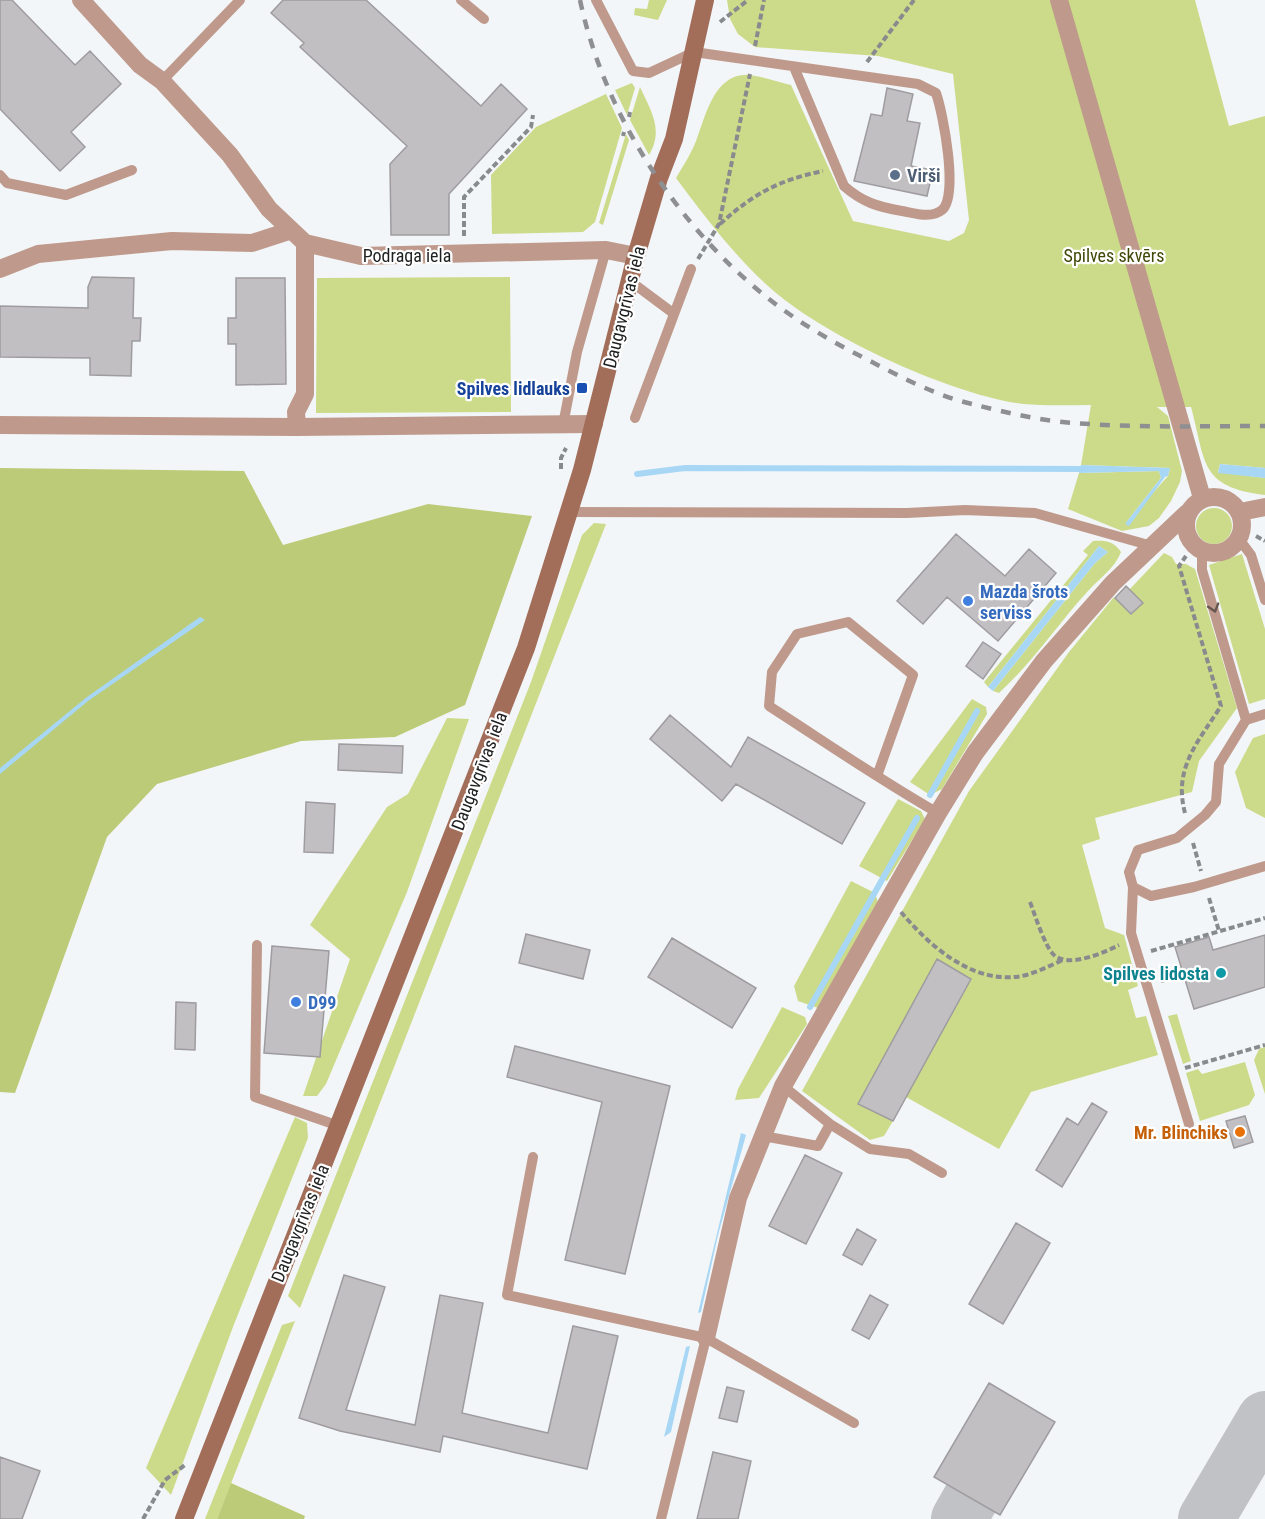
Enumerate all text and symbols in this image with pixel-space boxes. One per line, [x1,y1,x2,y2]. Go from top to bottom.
place label: Virši [907,165,941,186]
marker: Virši [888,168,902,182]
street label: Daugavgrīvas iela [599,244,649,370]
street label: Podraga iela [363,245,451,266]
park label: Spilves skvērs [1064,245,1164,266]
place label: Spilves lidlauks [457,378,570,399]
marker: Spilves lidlauks [575,381,589,395]
place label: Mazda šrots serviss [980,581,1068,623]
marker: Mazda šrots serviss [961,594,975,608]
one-way arrow [1207,602,1219,613]
street label: Daugavgrīvas iela [447,709,511,833]
place label: Spilves lidosta [1103,963,1209,984]
marker: Spilves lidosta [1214,966,1228,980]
place label: D99 [308,992,336,1013]
marker: D99 [289,995,303,1009]
place label: Mr. Blinchiks [1134,1122,1228,1143]
marker: Mr. Blinchiks [1233,1125,1247,1139]
street label: Daugavgrīvas iela [267,1161,333,1285]

